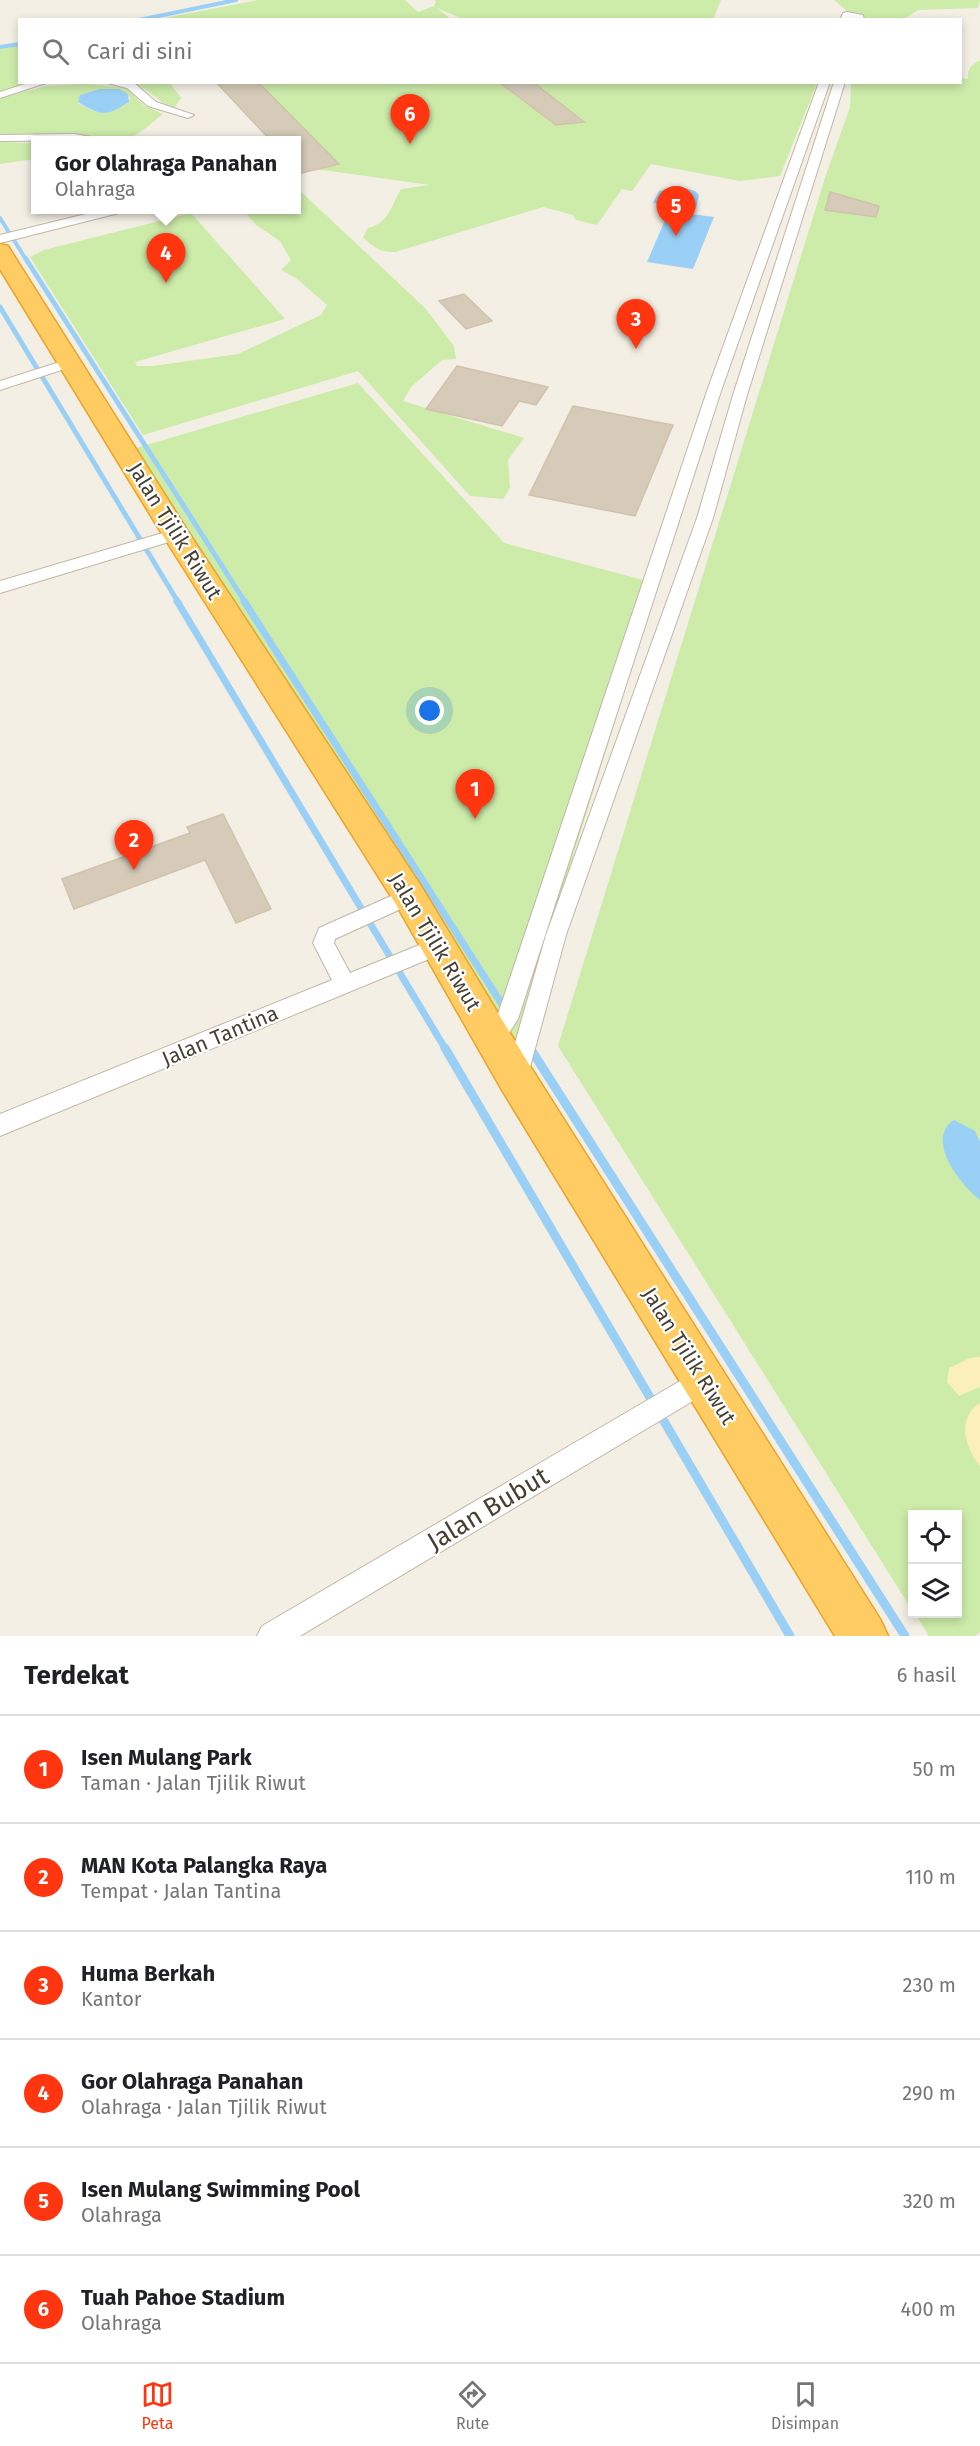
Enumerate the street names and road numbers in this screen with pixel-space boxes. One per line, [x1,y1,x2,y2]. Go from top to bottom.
street label: Jalan Tjilik Riwut [122,458,228,605]
street label: Jalan Tjilik Riwut [383,868,487,1016]
street label: Jalan Tantina [158,1000,282,1072]
street label: Jalan Tjilik Riwut [636,1283,742,1430]
street label: Jalan Bubut [422,1460,555,1557]

